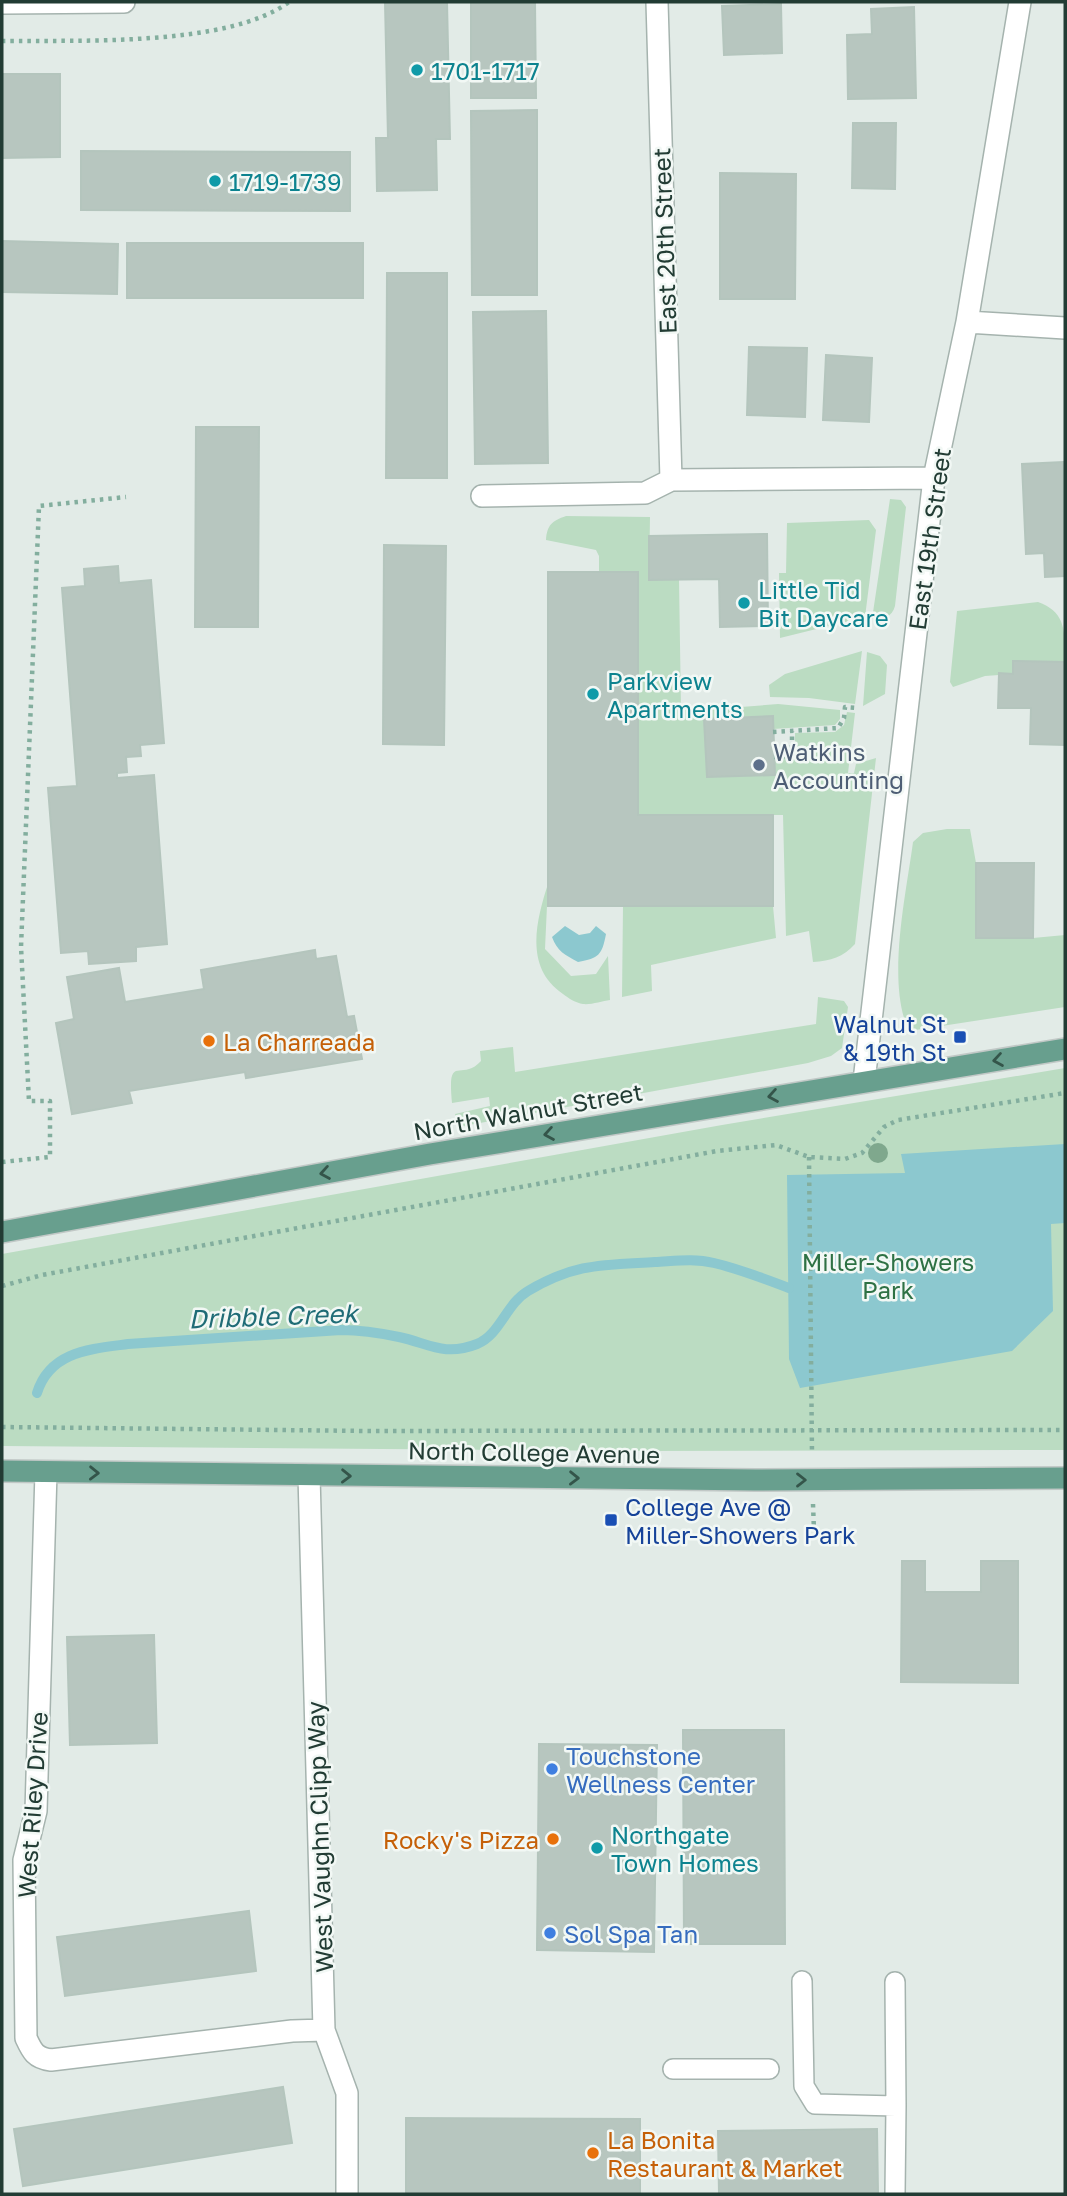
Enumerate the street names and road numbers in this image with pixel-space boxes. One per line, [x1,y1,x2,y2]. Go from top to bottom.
street label: East 20th Street [646,147,682,335]
street label: East 19th Street [902,446,956,632]
street label: North Walnut Street [411,1077,645,1145]
street label: North College Avenue [408,1435,660,1469]
street label: West Vaughn Clipp Way [300,1701,338,1973]
street label: West Riley Drive [11,1711,53,1899]

